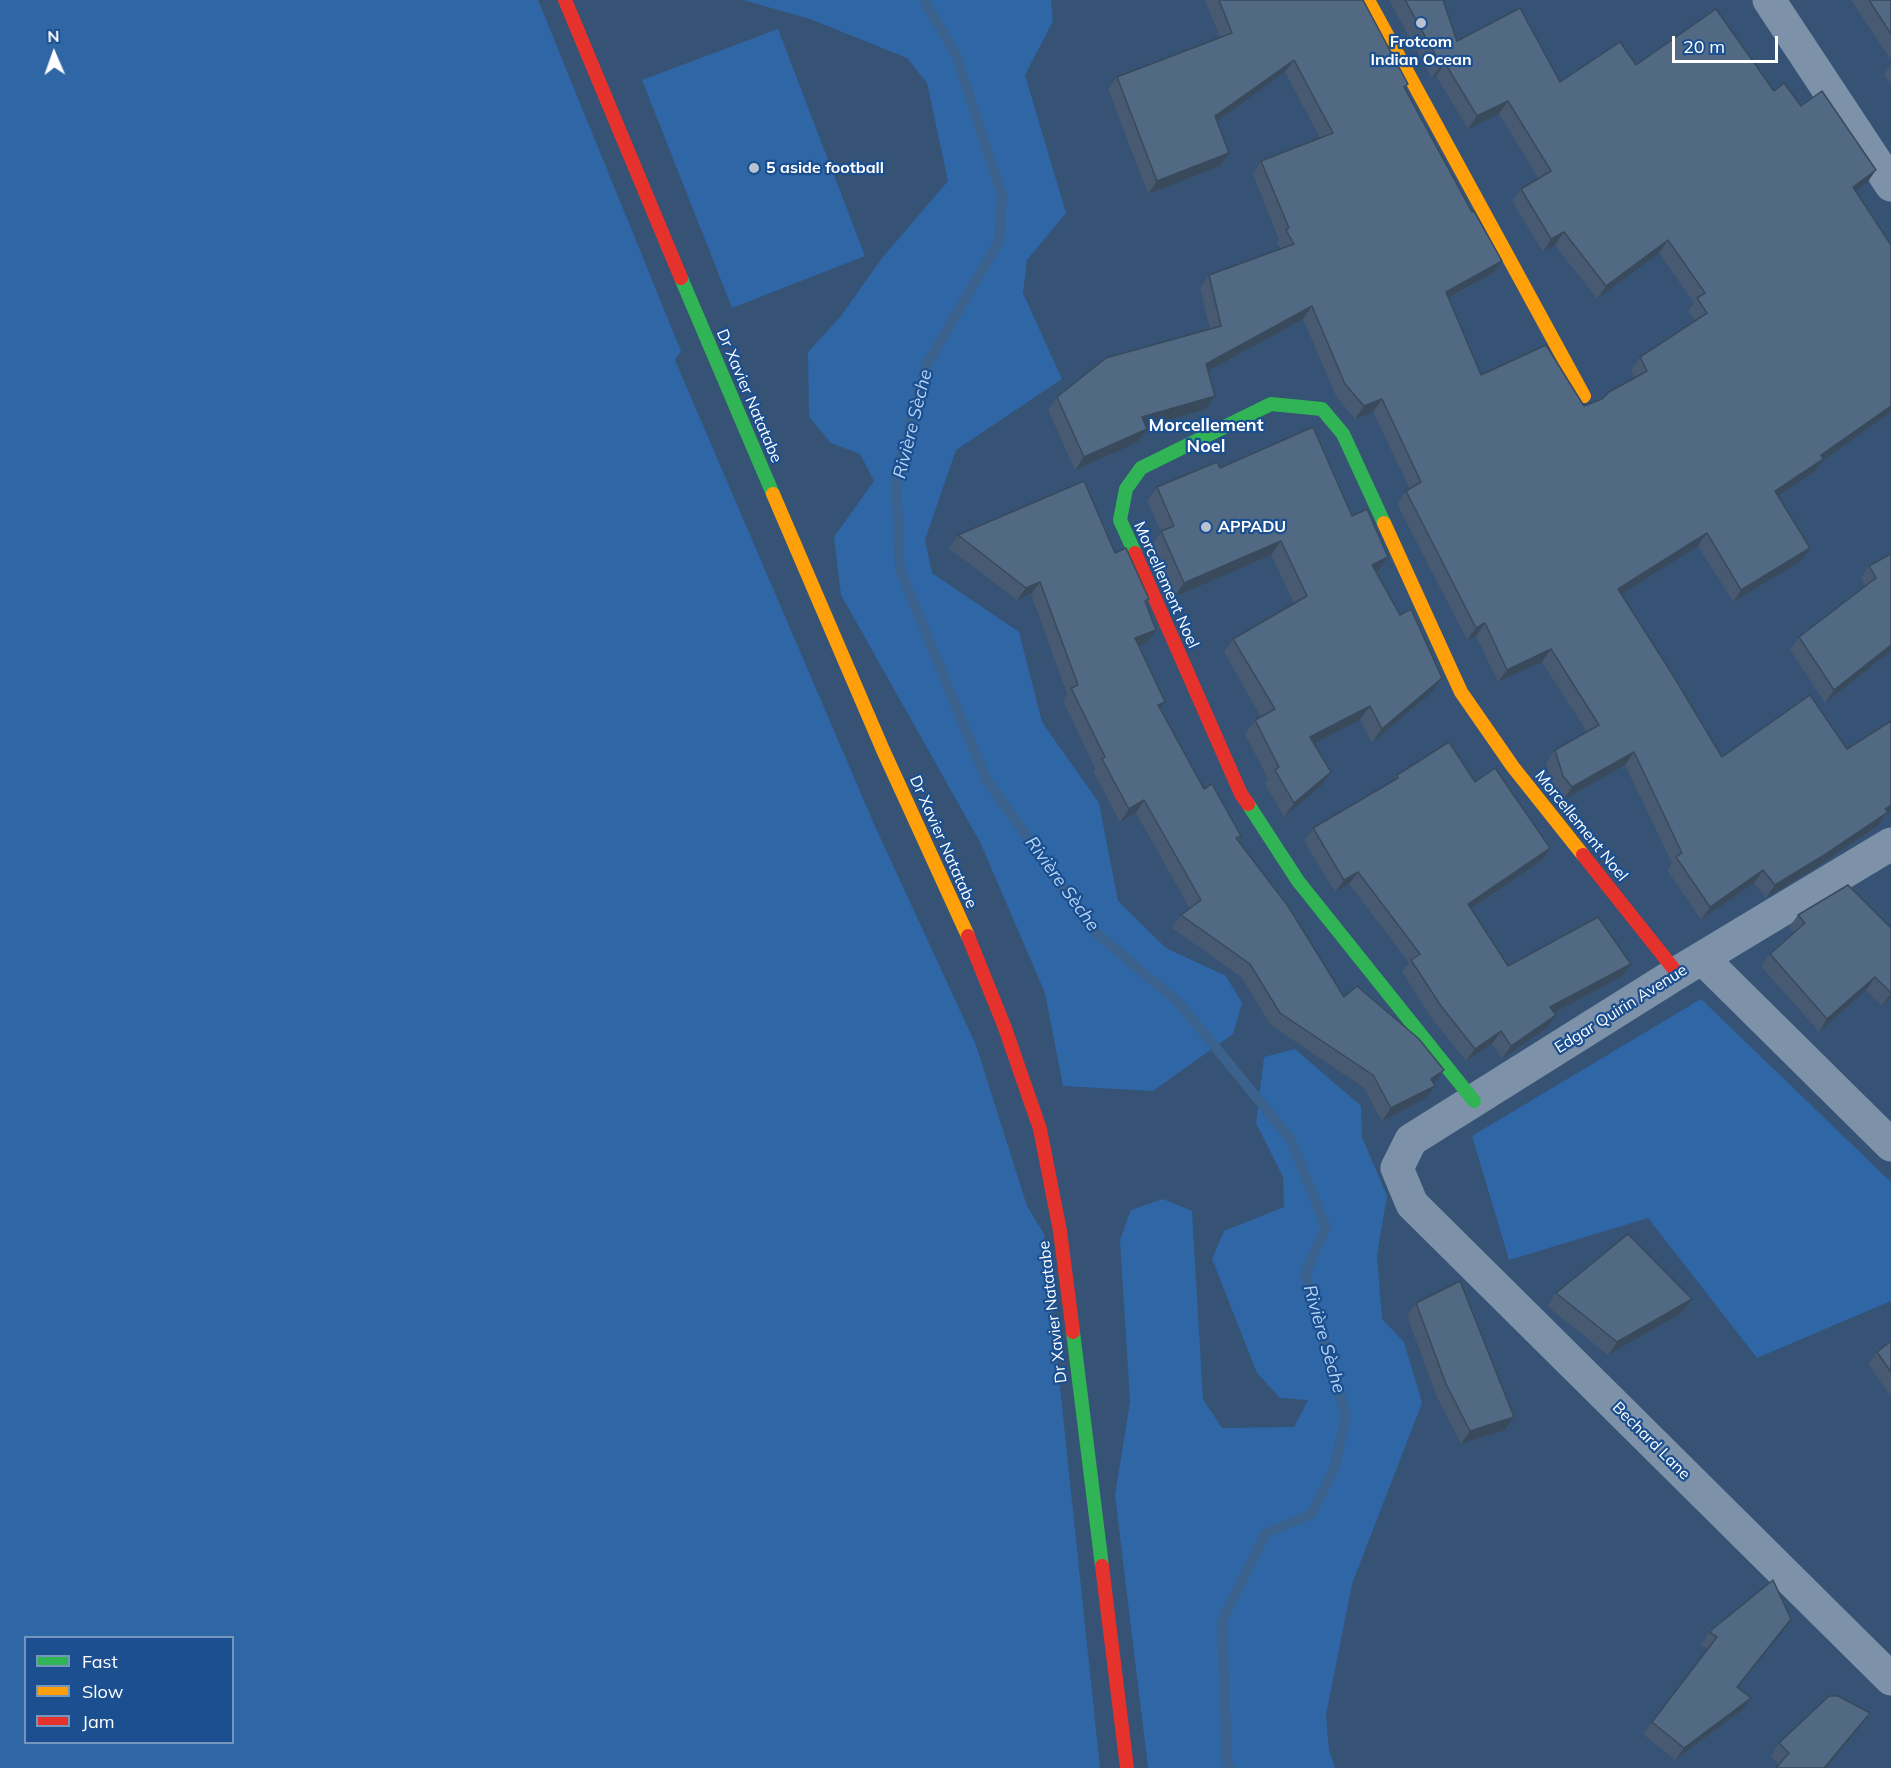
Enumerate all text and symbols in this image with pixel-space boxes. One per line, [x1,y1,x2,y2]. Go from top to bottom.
marker: Frotcom Indian Ocean [1414,16,1428,30]
north arrow [24,24,84,84]
scale bar [1675,24,1782,62]
text: N [47,26,60,46]
place label: Frotcom Indian Ocean [1370,32,1472,70]
text: 20 m [1683,35,1725,58]
place label: 5 aside football [766,158,884,178]
marker: 5 aside football [747,161,761,175]
street label: Dr Xavier Natatabe [712,326,786,466]
water label: Rivière Sèche [889,367,937,481]
district label: Morcellement Noel [1149,415,1263,458]
place label: APPADU [1218,517,1286,537]
street label: Morcellement Noel [1129,519,1203,651]
marker: APPADU [1199,520,1213,534]
street label: Morcellement Noel [1530,767,1632,885]
street label: Dr Xavier Natatabe [905,773,981,911]
water label: Rivière Sèche [1020,833,1104,935]
street label: Edgar Quirin Avenue [1551,960,1691,1058]
street label: Dr Xavier Natatabe [1035,1240,1071,1384]
water label: Rivière Sèche [1298,1282,1350,1396]
street label: Bechard Lane [1608,1398,1694,1484]
legend [24,1636,234,1744]
text: Fast [82,1650,118,1673]
text: Slow [82,1680,123,1703]
text: Jam [82,1710,115,1733]

